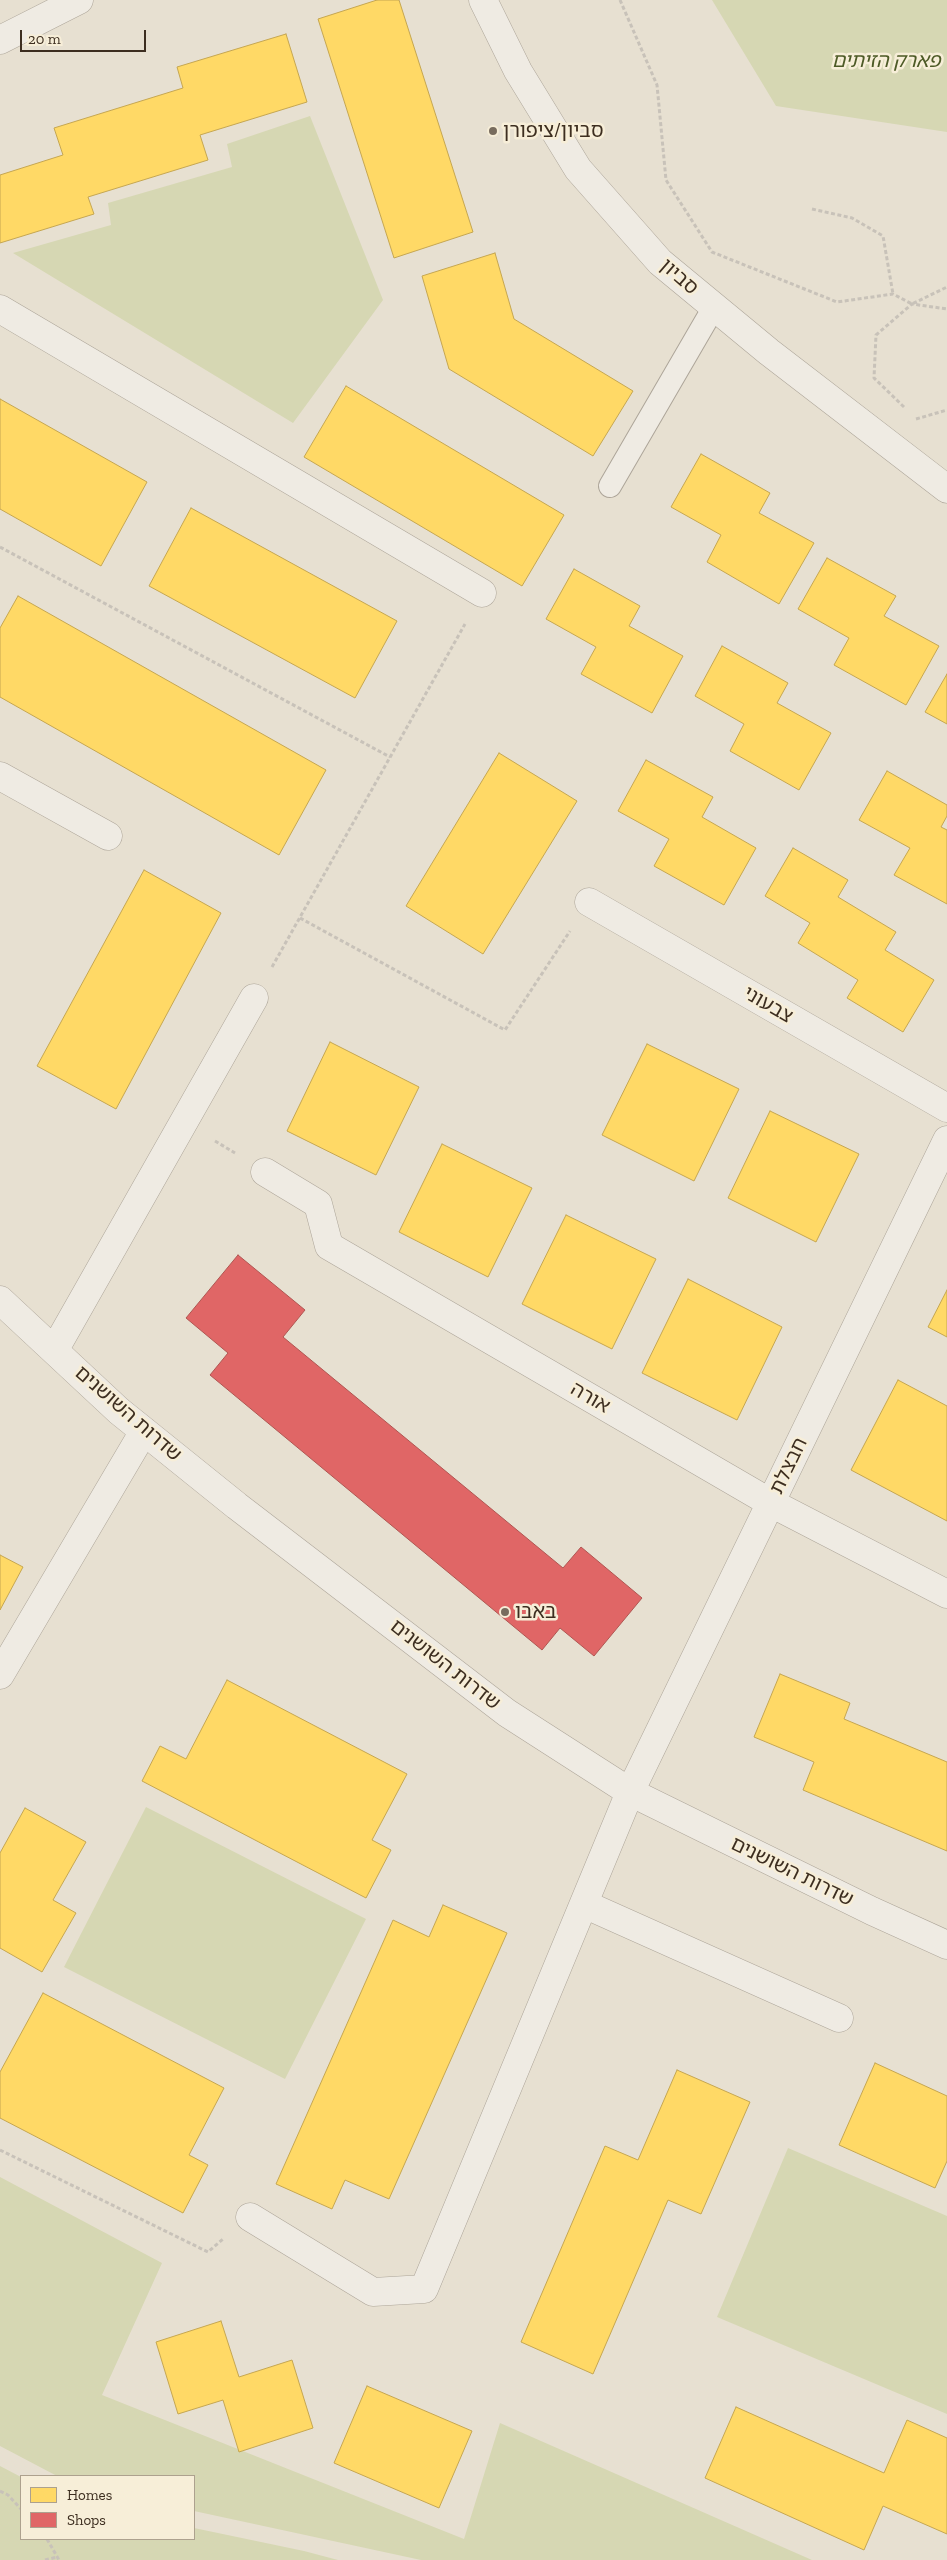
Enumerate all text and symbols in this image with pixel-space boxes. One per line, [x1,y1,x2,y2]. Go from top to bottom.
scale bar [22,20,149,52]
text: 20 m [28,30,61,48]
park label: פארק הזיתים [831,49,941,73]
place label: סביון/ציפורן [503,119,604,143]
marker: סביון/ציפורן [487,125,499,137]
street label: סביון [655,254,703,300]
street label: צבעוני [739,981,797,1029]
street label: שדרות השושנים [70,1361,186,1467]
street label: אורה [566,1377,614,1419]
street label: חבצלת [765,1434,813,1498]
place label: באבו [515,1600,557,1624]
marker: באבו [499,1606,511,1618]
street label: שדרות השושנים [385,1614,505,1716]
street label: שדרות השושנים [727,1832,857,1912]
legend [20,2475,195,2540]
text: Homes [67,2486,112,2504]
text: Shops [67,2511,106,2529]

